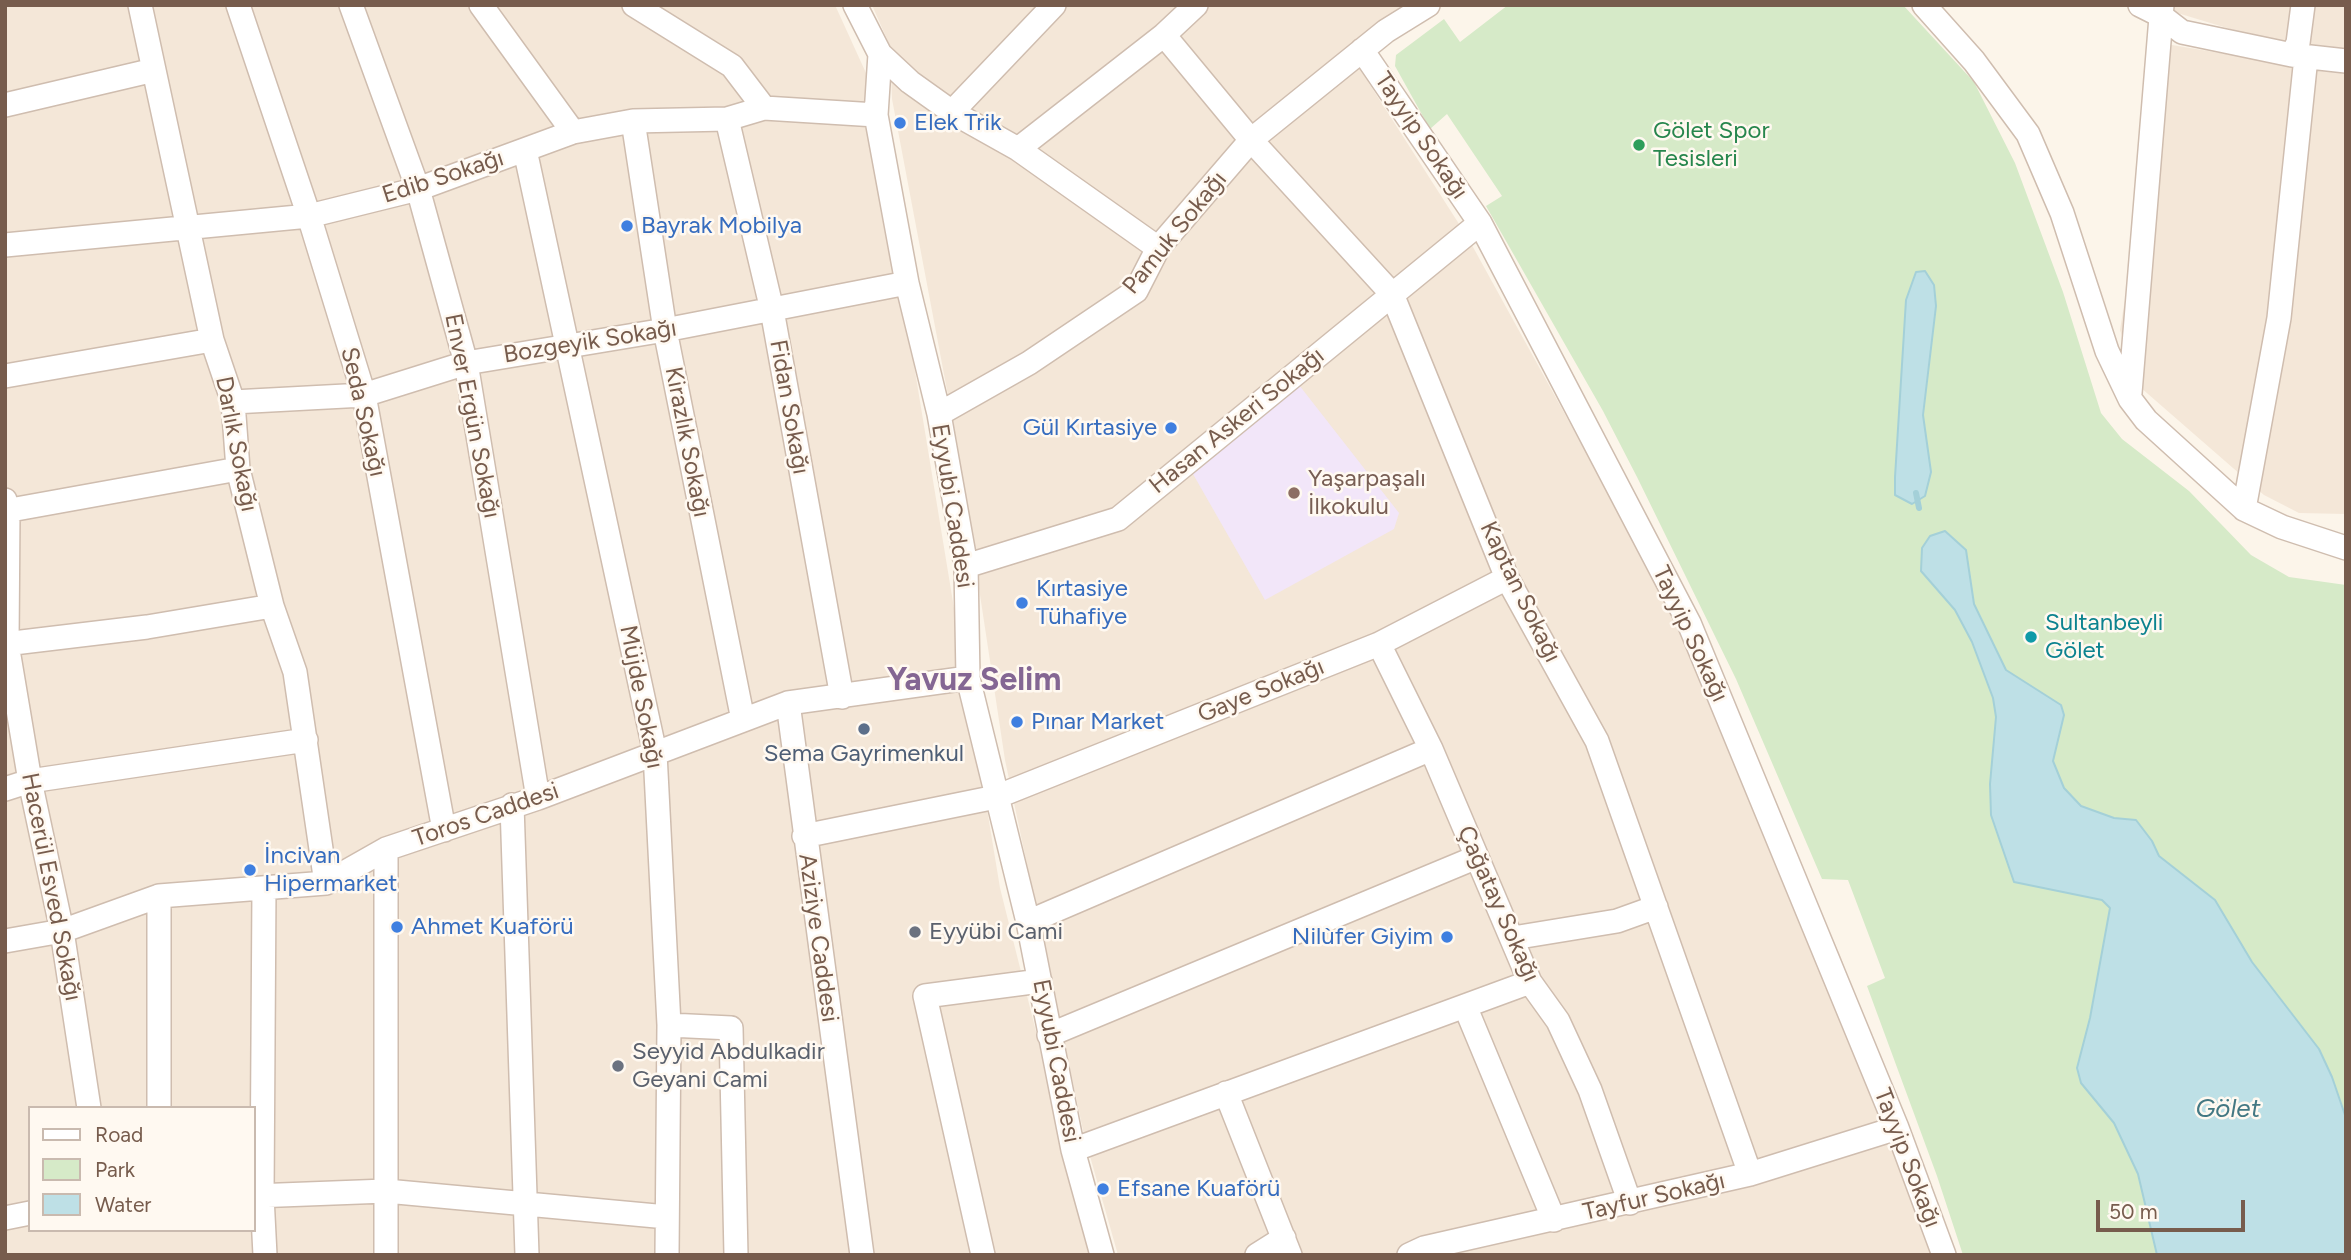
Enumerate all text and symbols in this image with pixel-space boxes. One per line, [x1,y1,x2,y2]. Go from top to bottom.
street label: Tayyip Sokağı [1368,67,1474,205]
place label: Elek Trik [914,109,1002,137]
marker: Elek Trik [892,115,908,131]
place label: Gölet Spor Tesisleri [1653,117,1769,173]
marker: Gölet Spor Tesisleri [1631,137,1647,153]
street label: Edib Sokağı [379,144,507,210]
street label: Pamuk Sokağı [1117,166,1233,300]
place label: Bayrak Mobilya [641,212,802,240]
marker: Bayrak Mobilya [619,218,635,234]
street label: Enver Ergün Sokağı [438,311,506,521]
street label: Bozgeyik Sokağı [501,314,679,370]
street label: Fidan Sokağı [763,337,815,477]
street label: Hasan Askeri Sokağı [1144,342,1330,500]
street label: Seda Sokağı [334,344,392,480]
street label: Kirazlık Sokağı [658,364,716,520]
street label: Darlık Sokağı [209,374,263,514]
place label: Gül Kırtasiye [1022,414,1157,442]
marker: Gül Kırtasiye [1163,420,1179,436]
street label: Eyyubi Caddesi [925,422,979,590]
place label: Yaşarpaşalı İlkokulu [1308,465,1426,521]
marker: Yaşarpaşalı İlkokulu [1286,485,1302,501]
street label: Kaptan Sokağı [1473,517,1567,667]
street label: Tayyip Sokağı [1646,561,1734,707]
place label: Kırtasiye Tühafiye [1036,575,1128,631]
marker: Kırtasiye Tühafiye [1014,595,1030,611]
place label: Sultanbeyli Gölet [2045,609,2163,665]
street label: Müjde Sokağı [613,623,669,771]
marker: Sultanbeyli Gölet [2023,629,2039,645]
street label: Gaye Sokağı [1194,653,1328,729]
district label: Yavuz Selim [887,662,1061,700]
place label: Pınar Market [1031,708,1164,736]
marker: Pınar Market [1009,714,1025,730]
marker: Sema Gayrimenkul [856,721,872,737]
place label: Sema Gayrimenkul [764,740,964,768]
street label: Hacerül Esved Sokağı [15,771,87,1003]
street label: Toros Caddesi [409,777,563,853]
street label: Çağatay Sokağı [1451,822,1545,986]
place label: İncivan Hipermarket [264,842,397,898]
street label: Aziziye Caddesi [792,852,844,1024]
marker: İncivan Hipermarket [242,862,258,878]
place label: Ahmet Kuaförü [411,913,574,941]
place label: Eyyübi Cami [929,918,1063,946]
marker: Ahmet Kuaförü [389,919,405,935]
place label: Nilùfer Giyim [1292,923,1433,951]
marker: Eyyübi Cami [907,924,923,940]
marker: Nilùfer Giyim [1439,929,1455,945]
street label: Eyyubi Caddesi [1026,977,1086,1145]
place label: Seyyid Abdulkadir Geyani Cami [632,1038,825,1094]
marker: Seyyid Abdulkadir Geyani Cami [610,1058,626,1074]
street label: Tayyip Sokağı [1867,1084,1947,1232]
water label: Gölet [2196,1093,2260,1125]
legend [28,1106,256,1232]
text: Road [95,1122,143,1147]
text: Park [95,1157,135,1182]
street label: Tayfur Sokağı [1580,1167,1728,1227]
place label: Efsane Kuaförü [1117,1175,1280,1203]
marker: Efsane Kuaförü [1095,1181,1111,1197]
scale bar [2099,1186,2248,1230]
text: Water [95,1192,151,1217]
text: 50 m [2109,1199,2158,1224]

